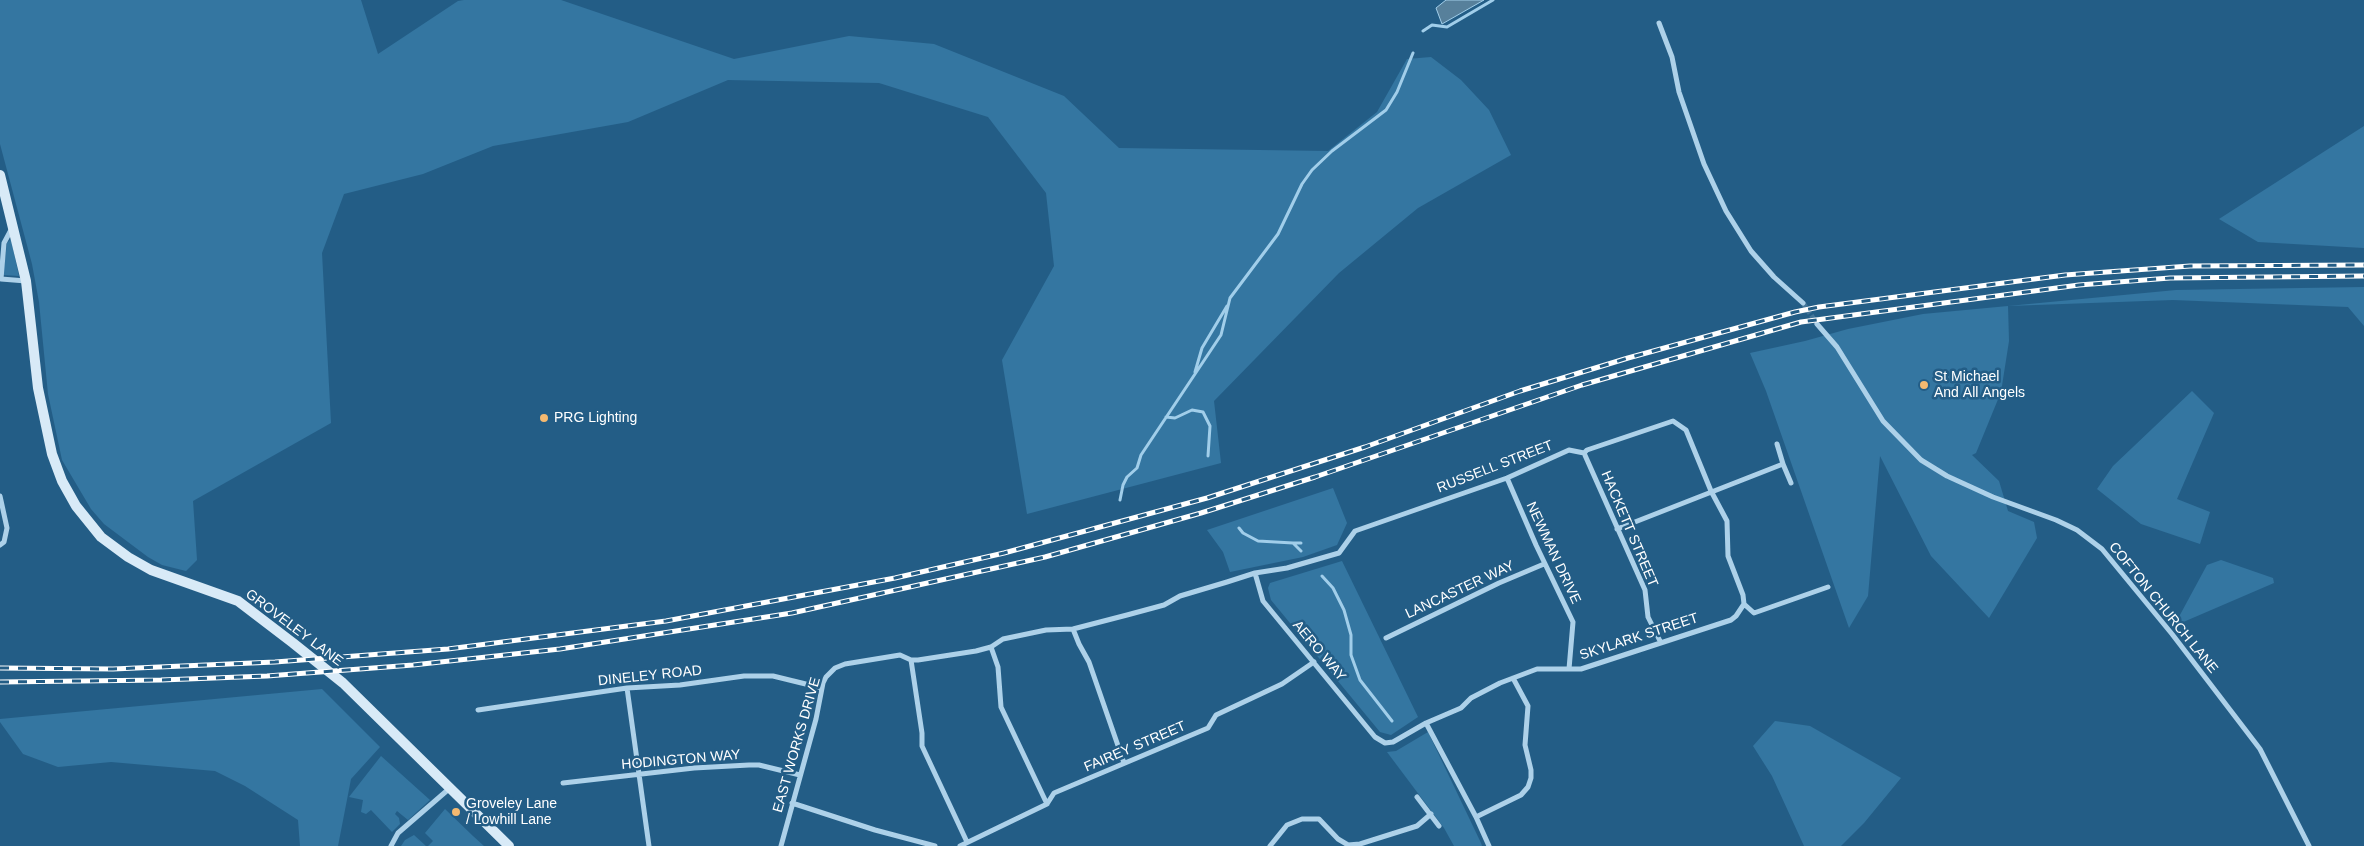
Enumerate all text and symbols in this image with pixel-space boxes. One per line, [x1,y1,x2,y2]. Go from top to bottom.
place label: St Michael And All Angels [1934,369,2025,402]
marker: St Michael And All Angels [1918,379,1930,391]
place label: PRG Lighting [554,410,637,426]
marker: PRG Lighting [538,412,550,424]
street label: RUSSELL STREET [1435,437,1555,497]
street label: HACKETT STREET [1597,468,1661,590]
street label: NEWMAN DRIVE [1522,499,1584,607]
street label: COFTON CHURCH LANE [2105,539,2221,677]
street label: LANCASTER WAY [1403,557,1517,623]
street label: GROVELEY LANE [242,586,346,670]
street label: SKYLARK STREET [1578,610,1700,664]
street label: AERO WAY [1289,617,1349,685]
street label: DINELEY ROAD [597,662,703,690]
street label: EAST WORKS DRIVE [770,675,824,815]
street label: FAIREY STREET [1082,718,1188,776]
street label: HODINGTON WAY [621,746,741,774]
place label: Groveley Lane / Lowhill Lane [466,796,557,829]
marker: Groveley Lane / Lowhill Lane [450,806,462,818]

